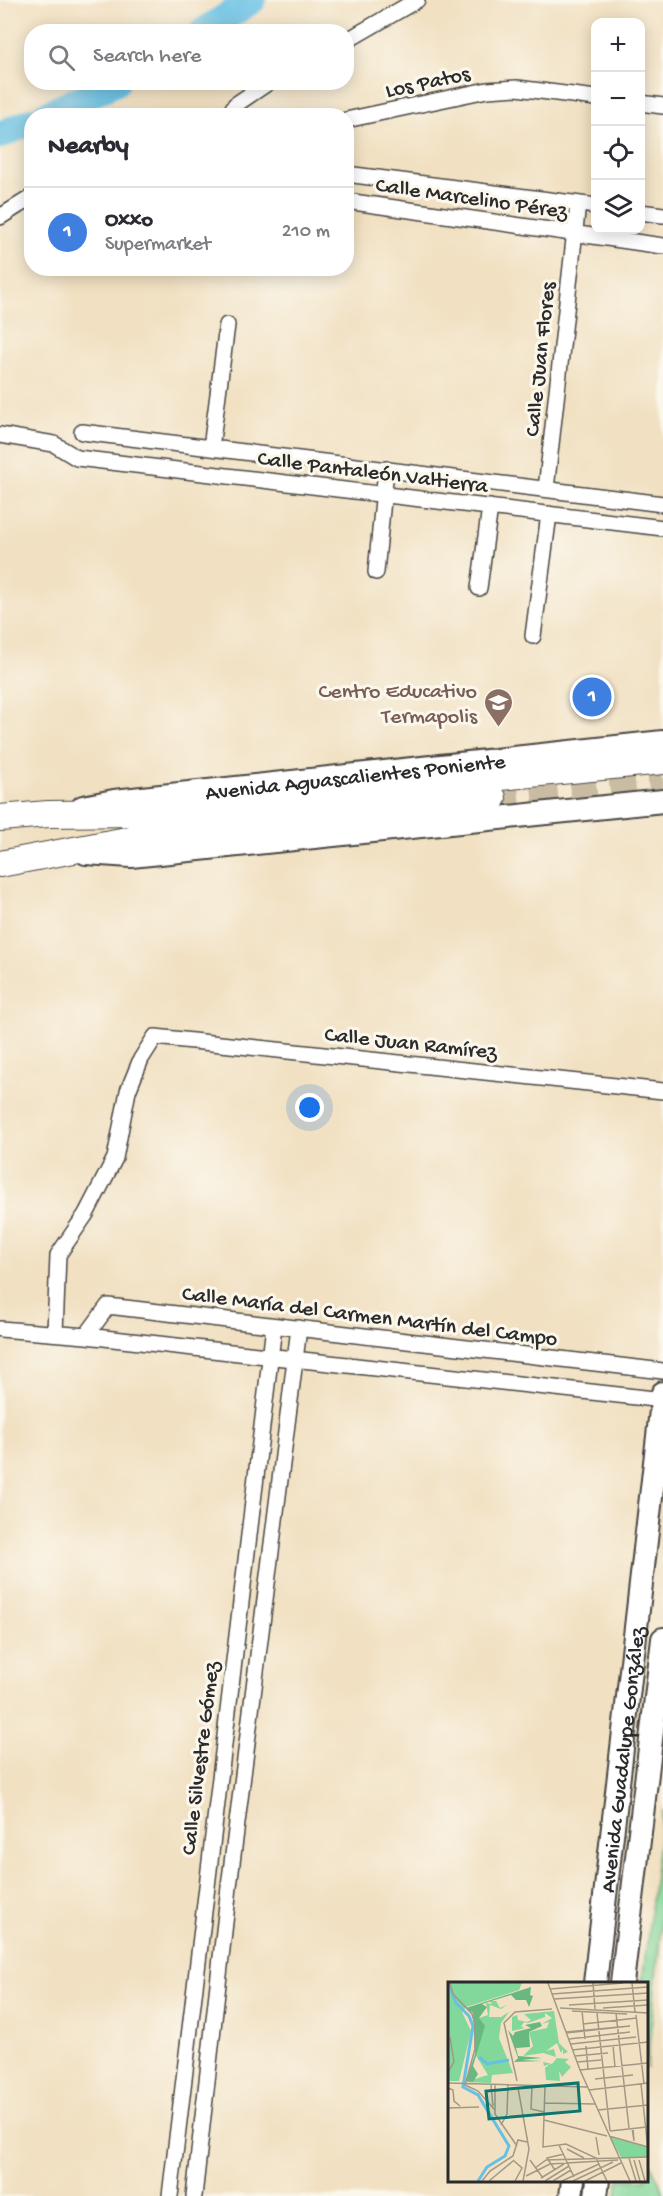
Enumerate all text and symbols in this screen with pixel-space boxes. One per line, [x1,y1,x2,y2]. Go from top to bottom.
map controls [591,18,645,234]
button: + [591,18,645,72]
search box [24,24,354,90]
icon: search [45,41,78,74]
text: Search here [93,44,201,70]
street label: Los Patos [383,62,473,106]
button: − [591,72,645,126]
button: locate [591,126,645,180]
text: Nearby [48,132,129,163]
street label: Calle Marcelino Pérez [374,174,570,226]
button: layers [591,180,645,234]
text: Oxxo [105,208,153,234]
text: 1 [63,221,72,244]
text: 210 m [282,221,330,244]
text: Supermarket [105,234,211,257]
street label: Calle Juan Flores [521,280,563,438]
street label: Calle Pantaleón Valtierra [256,447,490,501]
pin: 1 [572,674,612,720]
place label: Centro Educativo Termapolis [318,680,478,731]
school or university icon: Centro Educativo Termapolis [482,686,514,728]
street label: Avenida Aguascalientes Poniente [204,750,507,808]
street label: Calle Juan Ramírez [323,1023,499,1067]
your location [295,1093,324,1122]
street label: Calle María del Carmen Martín del Campo [180,1282,559,1354]
street label: Avenida Guadalupe González [597,1624,653,1894]
street label: Calle Silvestre Gómez [177,1659,227,1857]
inset map [448,1982,648,2181]

